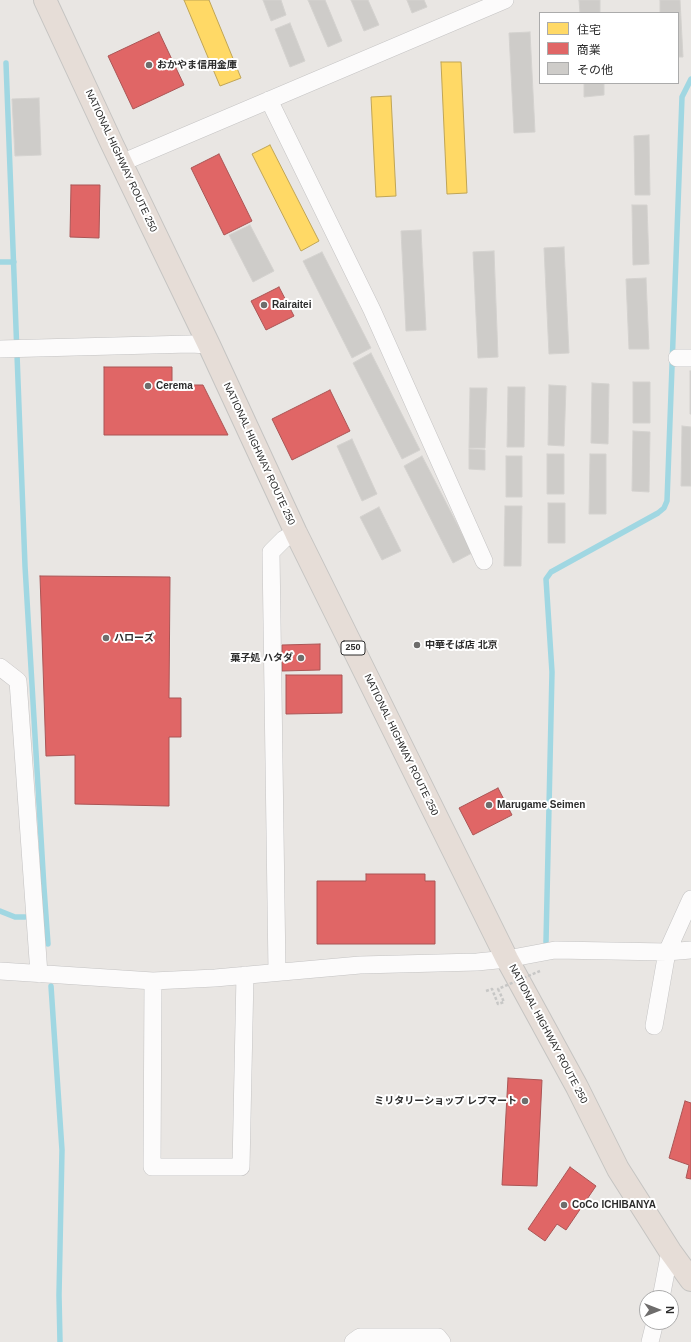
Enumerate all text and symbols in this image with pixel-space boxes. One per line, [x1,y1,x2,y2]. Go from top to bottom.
legend [539,12,679,84]
text: 住宅 [577,23,601,37]
text: 商業 [577,43,601,57]
place label: おかやま信用金庫 [157,59,237,71]
marker: おかやま信用金庫 [144,60,154,70]
text: その他 [577,63,613,77]
street label: NATIONAL HIGHWAY ROUTE 250 [83,88,159,234]
place label: Rairaitei [272,299,311,311]
marker: Rairaitei [259,300,269,310]
place label: Cerema [156,380,193,392]
marker: Cerema [143,381,153,391]
street label: NATIONAL HIGHWAY ROUTE 250 [221,381,297,527]
place label: ハローズ [114,632,154,644]
marker: ハローズ [101,633,111,643]
place label: 中華そば店 北京 [425,639,498,651]
marker: 中華そば店 北京 [412,640,422,650]
road number: 250 [341,641,365,655]
place label: 菓子処 ハタダ [230,652,293,664]
marker: 菓子処 ハタダ [296,653,306,663]
street label: NATIONAL HIGHWAY ROUTE 250 [361,672,441,818]
place label: Marugame Seimen [497,799,585,811]
marker: Marugame Seimen [484,800,494,810]
street label: NATIONAL HIGHWAY ROUTE 250 [506,962,590,1106]
place label: ミリタリーショップ レプマート [374,1095,517,1107]
marker: ミリタリーショップ レプマート [520,1096,530,1106]
place label: CoCo ICHIBANYA [572,1199,656,1211]
marker: CoCo ICHIBANYA [559,1200,569,1210]
north arrow [639,1290,679,1330]
text: N [664,1306,676,1314]

